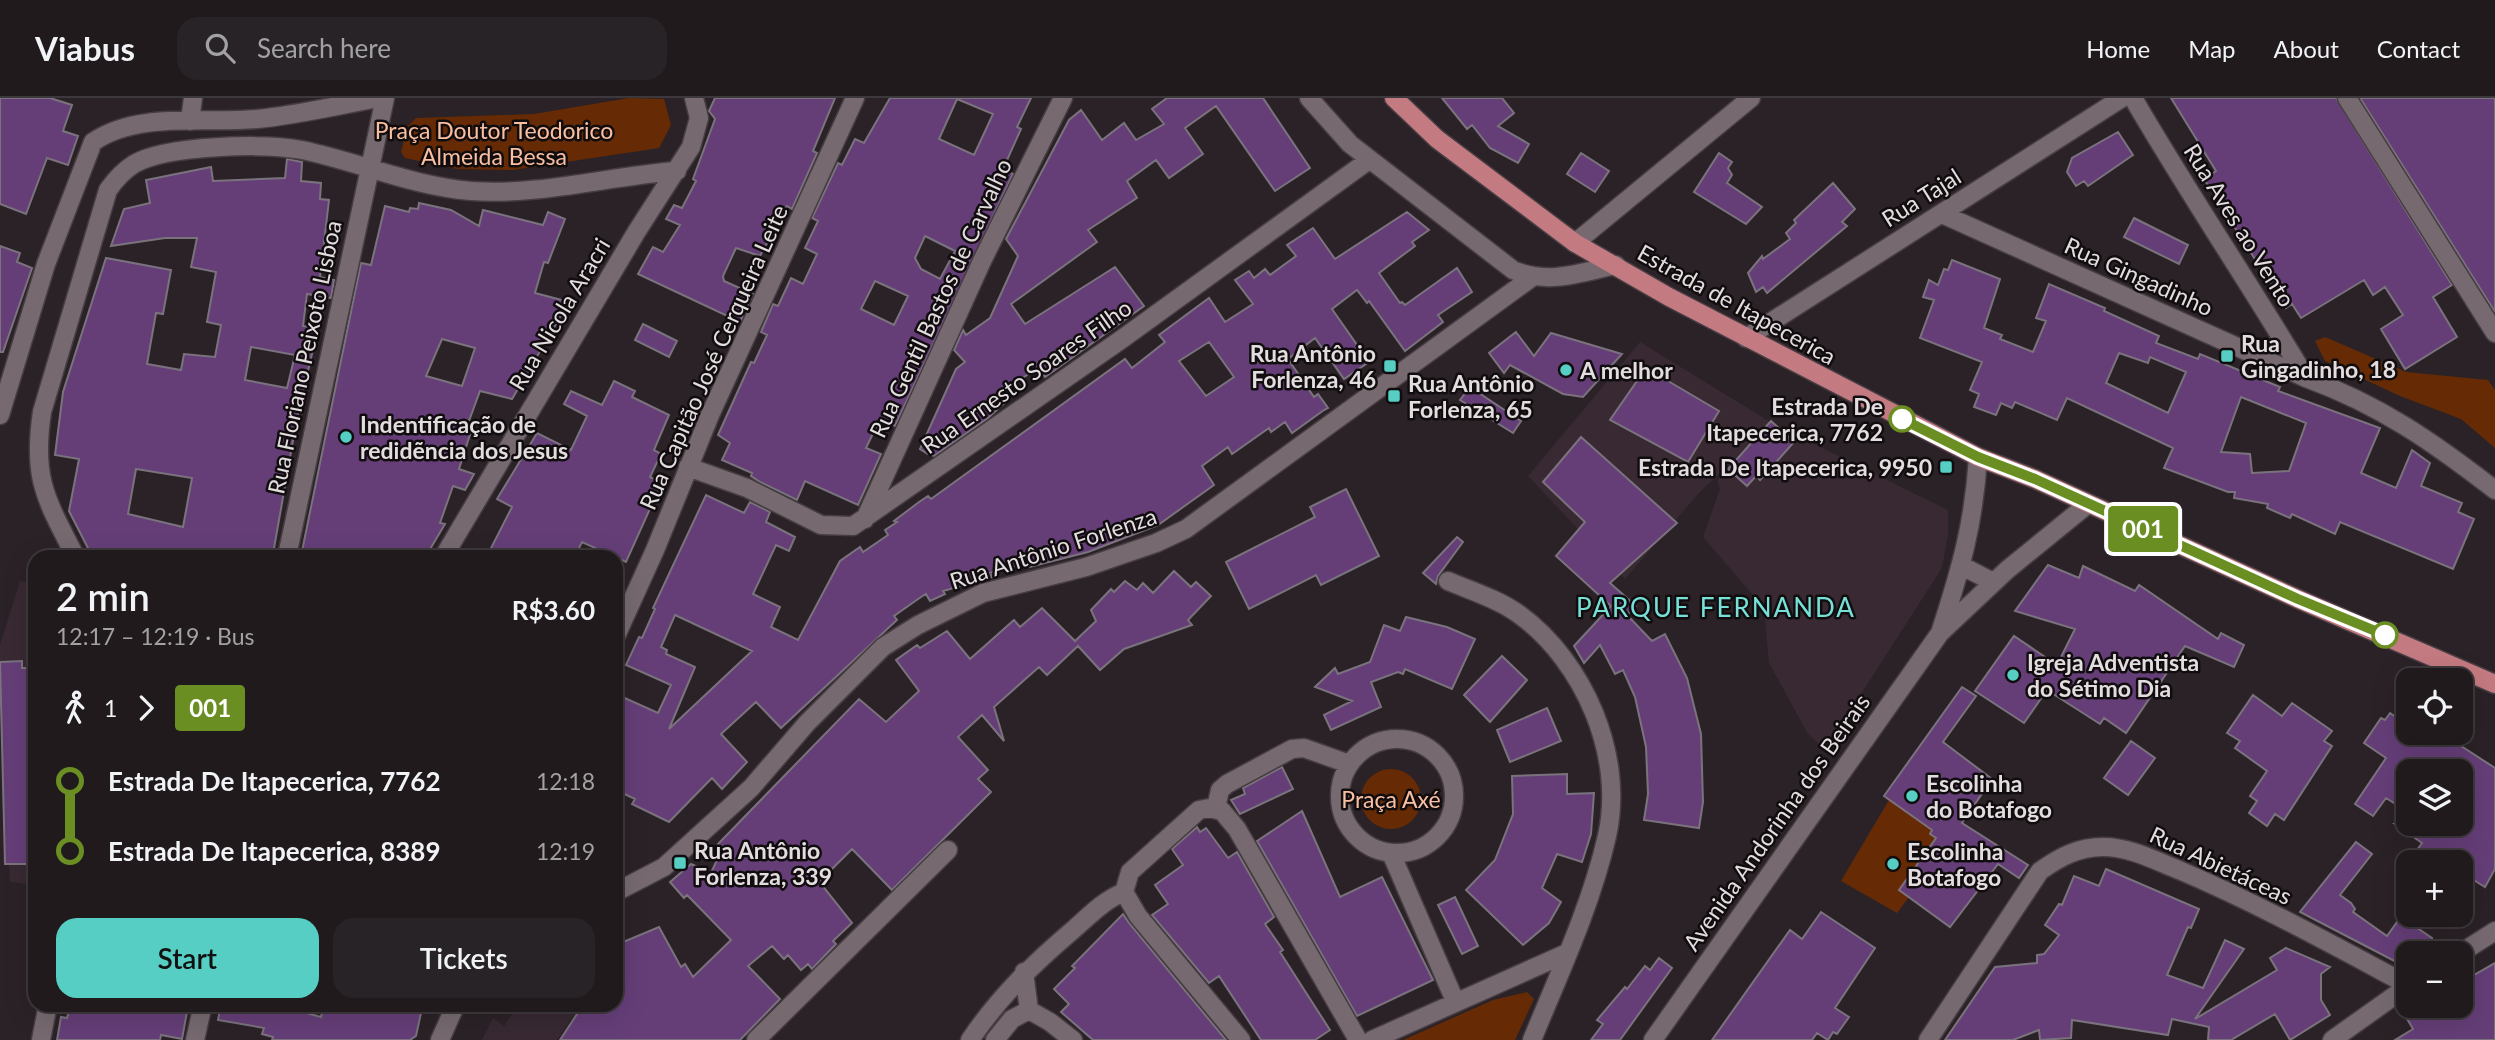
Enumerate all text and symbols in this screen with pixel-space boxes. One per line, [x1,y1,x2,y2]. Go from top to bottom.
search box [177,17,667,80]
text: Viabus [35,28,135,68]
icon: search [201,29,239,67]
text: Search here [257,32,391,64]
text: Home [2086,34,2150,63]
text: Map [2188,34,2236,63]
text: About [2274,34,2339,63]
text: Contact [2377,34,2460,63]
park label: Praça Doutor Teodorico Almeida Bessa [375,116,613,170]
street label: Rua Aves ao Vento [2179,138,2301,312]
street label: Rua Gentil Bastos de Carvalho [863,154,1017,442]
street label: Rua Tajal [1876,162,1966,232]
street label: Rua Capitão José Cerqueira Leite [633,200,793,514]
street label: Rua Floriano Peixoto Lisboa [261,218,347,496]
street label: Rua Gingadinho [2060,231,2218,321]
street label: Rua Nicola Aracri [502,233,616,395]
street label: Estrada de Itapecerica [1633,238,1841,370]
street label: Rua Ernesto Soares Filho [916,293,1136,459]
place label: Rua Gingadinho, 18 [2241,329,2396,383]
place label: Rua Antônio Forlenza, 46 [1250,339,1376,393]
marker: Rua Gingadinho, 18 [2219,348,2235,364]
place label: A melhor [1579,356,1673,384]
marker: Rua Antônio Forlenza, 46 [1382,358,1398,374]
marker: A melhor [1558,362,1574,378]
place label: Rua Antônio Forlenza, 65 [1408,369,1534,423]
marker: Rua Antônio Forlenza, 65 [1386,388,1402,404]
place label: Estrada De Itapecerica, 7762 [1706,392,1883,446]
marker: Estrada De Itapecerica, 7762 [1889,406,1915,432]
place label: Indentificação de redidẽncia dos Jesus [360,410,568,464]
marker: Indentificação de redidẽncia dos Jesus [338,429,354,445]
place label: Estrada De Itapecerica, 9950 [1638,453,1932,481]
marker: Estrada De Itapecerica, 9950 [1938,459,1954,475]
street label: Rua Antônio Forlenza [946,501,1160,595]
line badge: 001 [2103,506,2183,552]
text: 001 [2122,514,2164,543]
text: 2 min [56,573,150,619]
district label: PARQUE FERNANDA [1576,591,1856,623]
text: R$3.60 [512,594,595,626]
text: 12:17 – 12:19 · Bus [56,622,255,650]
unlabelled marker [2372,622,2398,648]
place label: Igreja Adventista do Sétimo Dia [2027,648,2199,702]
marker: Igreja Adventista do Sétimo Dia [2005,667,2021,683]
map controls [2396,668,2473,1018]
button: locate [2396,668,2473,745]
street label: Avenida Andorinha dos Beirais [1677,688,1875,956]
icon: walk [56,689,94,727]
icon: forward [127,689,165,727]
text: 001 [189,693,231,722]
text: 1 [104,694,117,722]
button: layers [2396,759,2473,836]
text: Estrada De Itapecerica, 7762 [108,765,440,797]
text: 12:18 [536,767,595,795]
place label: Escolinha do Botafogo [1926,769,2052,823]
park label: Praça Axé [1341,785,1441,813]
marker: Escolinha do Botafogo [1904,788,1920,804]
street label: Rua Abietáceas [2146,820,2296,910]
text: Estrada De Itapecerica, 8389 [108,835,440,867]
place label: Rua Antônio Forlenza, 339 [694,836,832,890]
text: 12:19 [536,837,595,865]
place label: Escolinha Botafogo [1907,837,2003,891]
button: + [2396,850,2473,927]
marker: Rua Antônio Forlenza, 339 [672,855,688,871]
marker: Escolinha Botafogo [1885,856,1901,872]
button: Start [56,918,319,998]
button: Tickets [333,918,595,998]
button: − [2396,941,2473,1018]

